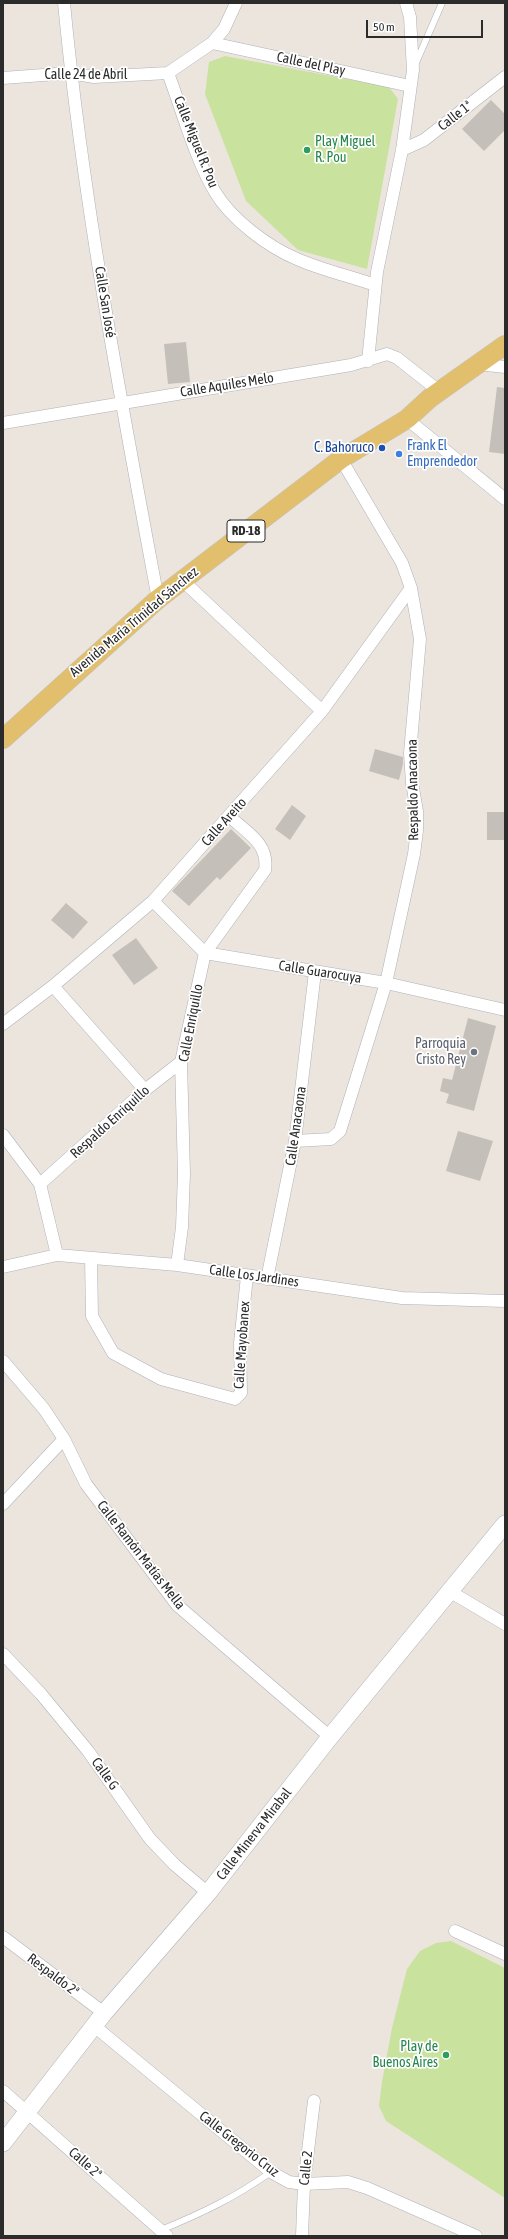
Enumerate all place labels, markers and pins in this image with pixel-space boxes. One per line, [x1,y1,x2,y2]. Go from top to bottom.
place label: Play Miguel R. Pou [315,134,375,166]
marker: Play Miguel R. Pou [302,145,312,155]
place label: Frank El Emprendedor [407,438,477,470]
place label: C. Bahoruco [314,440,374,456]
marker: C. Bahoruco [377,443,387,453]
marker: Frank El Emprendedor [394,449,404,459]
place label: Parroquia Cristo Rey [415,1036,466,1068]
marker: Parroquia Cristo Rey [469,1047,479,1057]
place label: Play de Buenos Aires [373,2039,438,2072]
marker: Play de Buenos Aires [441,2050,451,2060]

